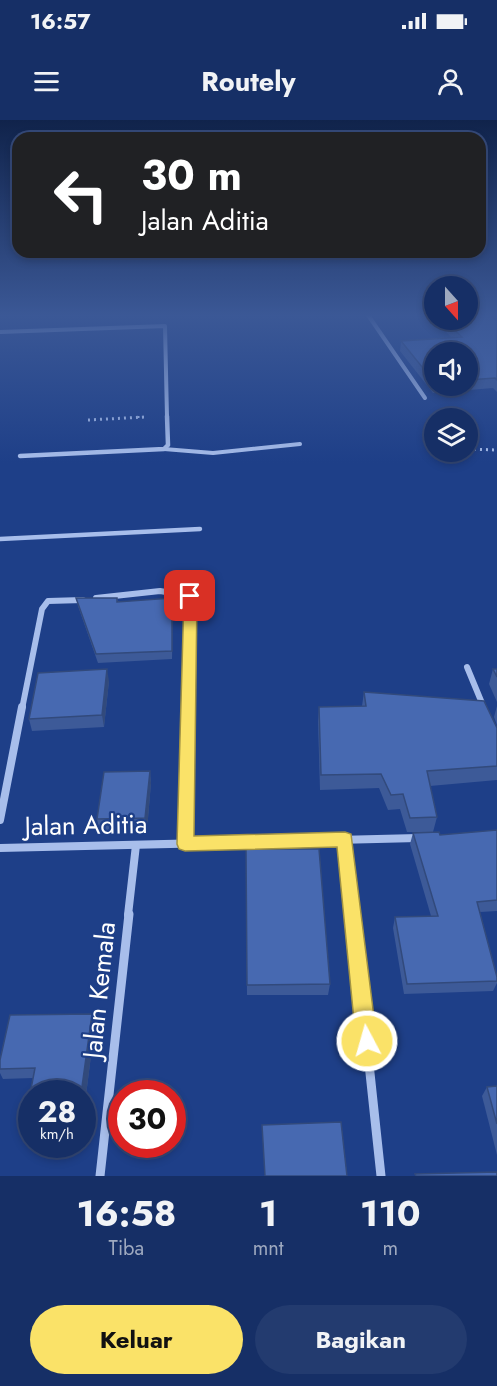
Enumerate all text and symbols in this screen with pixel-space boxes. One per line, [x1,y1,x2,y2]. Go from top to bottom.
text: 16:57 [30,5,90,37]
text: Routely [201,62,296,101]
icon: menu [30,65,63,98]
icon: person [434,65,467,98]
text: 30 m [141,145,242,206]
icon: left [42,156,120,234]
text: Jalan Aditia [141,201,269,240]
north arrow [424,276,478,330]
map controls [424,276,478,462]
button: sound [424,342,478,396]
button: layers [424,408,478,462]
pin [164,570,215,621]
icon: arrive [173,579,206,612]
street label: Jalan Aditia [21,805,148,845]
street label: Jalan Kemala [73,920,125,1063]
position arrow [335,1009,399,1073]
speed limit sign: 30 [108,1080,186,1158]
text: 28 [38,1090,76,1133]
text: km/h [40,1123,74,1145]
text: 16:58 [76,1187,176,1239]
text: 1 [259,1187,277,1239]
text: 110 [360,1187,421,1239]
text: Tiba [109,1234,144,1263]
text: mnt [253,1234,284,1263]
text: m [383,1234,398,1263]
button: Keluar [30,1305,243,1374]
button: Bagikan [255,1305,467,1374]

